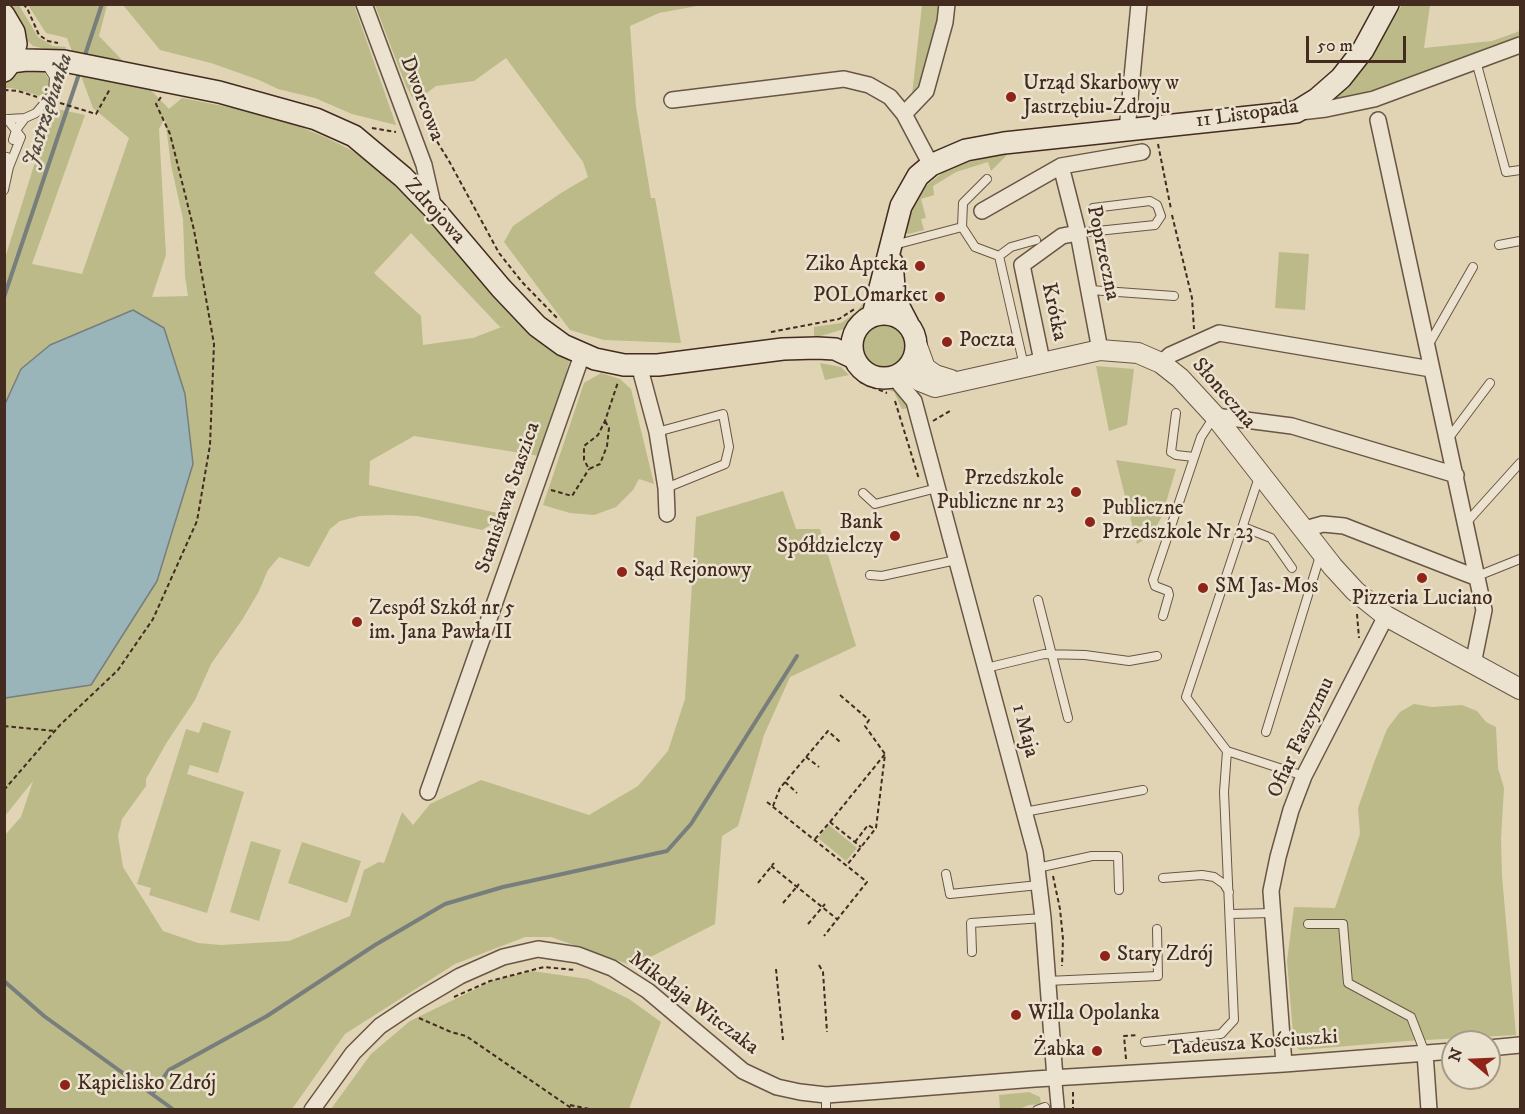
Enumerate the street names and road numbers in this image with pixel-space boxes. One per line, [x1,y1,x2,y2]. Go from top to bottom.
street label: Dworcowa [393,53,449,145]
street label: 11 Listopada [1194,95,1300,135]
street label: Zdrojowa [398,174,470,250]
street label: Poprzeczna [1080,203,1124,303]
street label: Krótka [1035,281,1071,343]
street label: Słoneczna [1186,354,1260,434]
street label: Stanisława Staszica [471,419,547,577]
street label: Ofiar Faszyzmu [1263,674,1341,802]
street label: 1 Maja [1005,702,1043,760]
street label: Mikołaja Witczaka [623,947,763,1061]
street label: Tadeusza Kościuszki [1167,1025,1339,1063]

